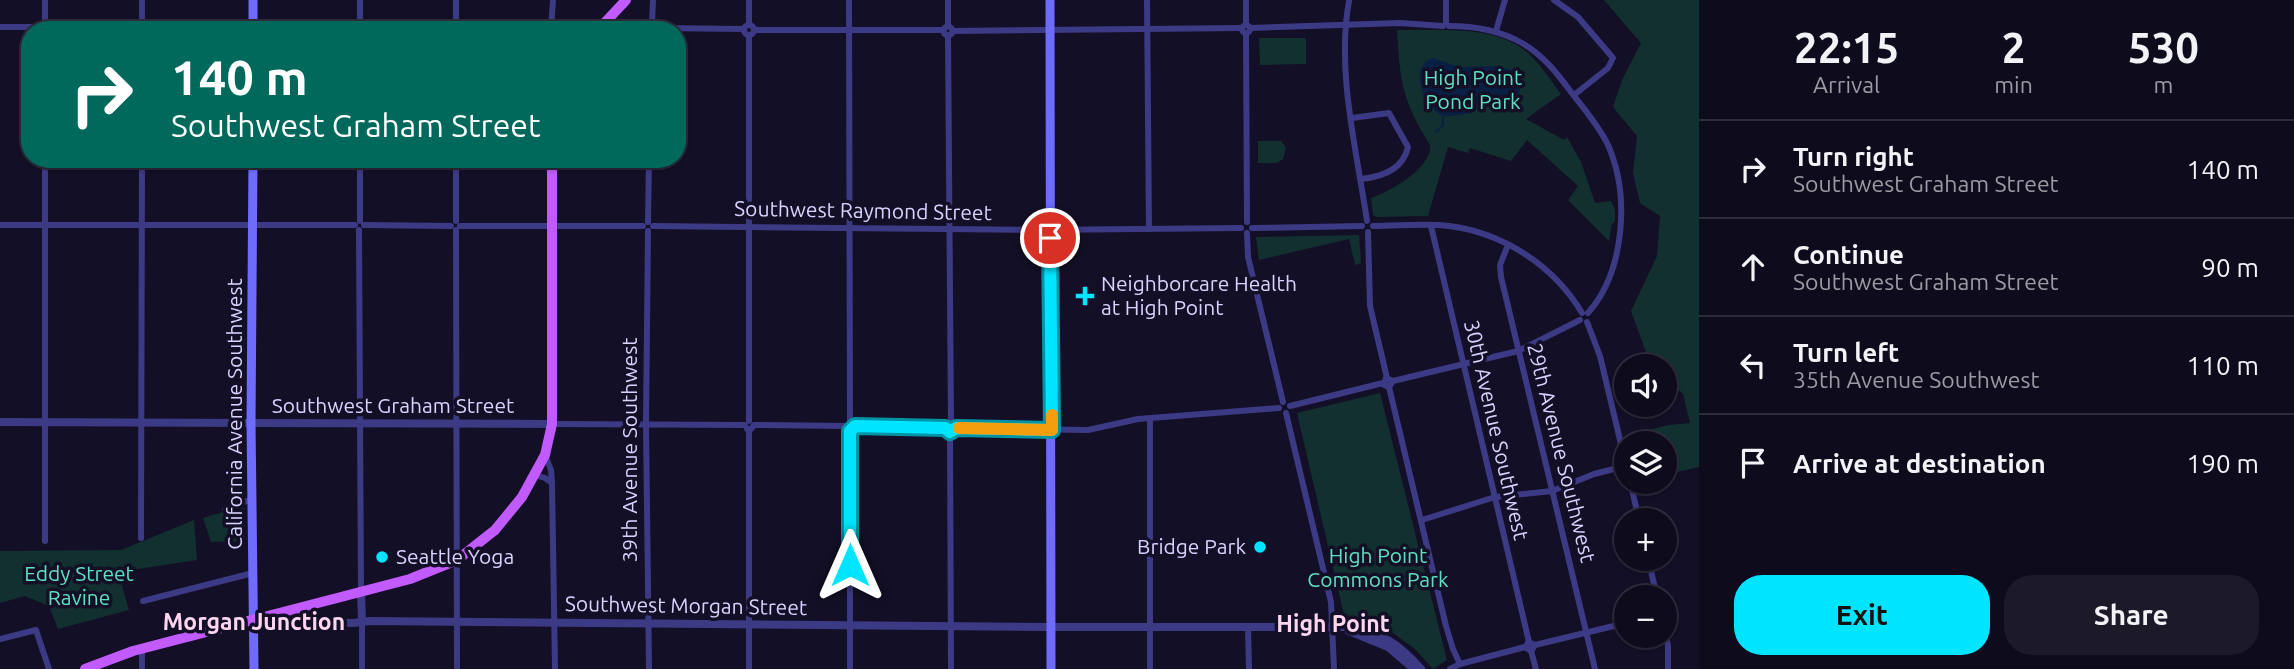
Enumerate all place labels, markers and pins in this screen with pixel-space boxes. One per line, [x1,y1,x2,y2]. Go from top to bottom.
pin [1020,208,1080,268]
place label: Neighborcare Health at High Point [1101,271,1297,319]
marker: Neighborcare Health at High Point [1075,286,1095,306]
place label: Bridge Park [1137,534,1246,558]
marker: Bridge Park [1252,539,1268,555]
place label: Seattle Yoga [396,544,514,568]
marker: Seattle Yoga [374,549,390,565]

